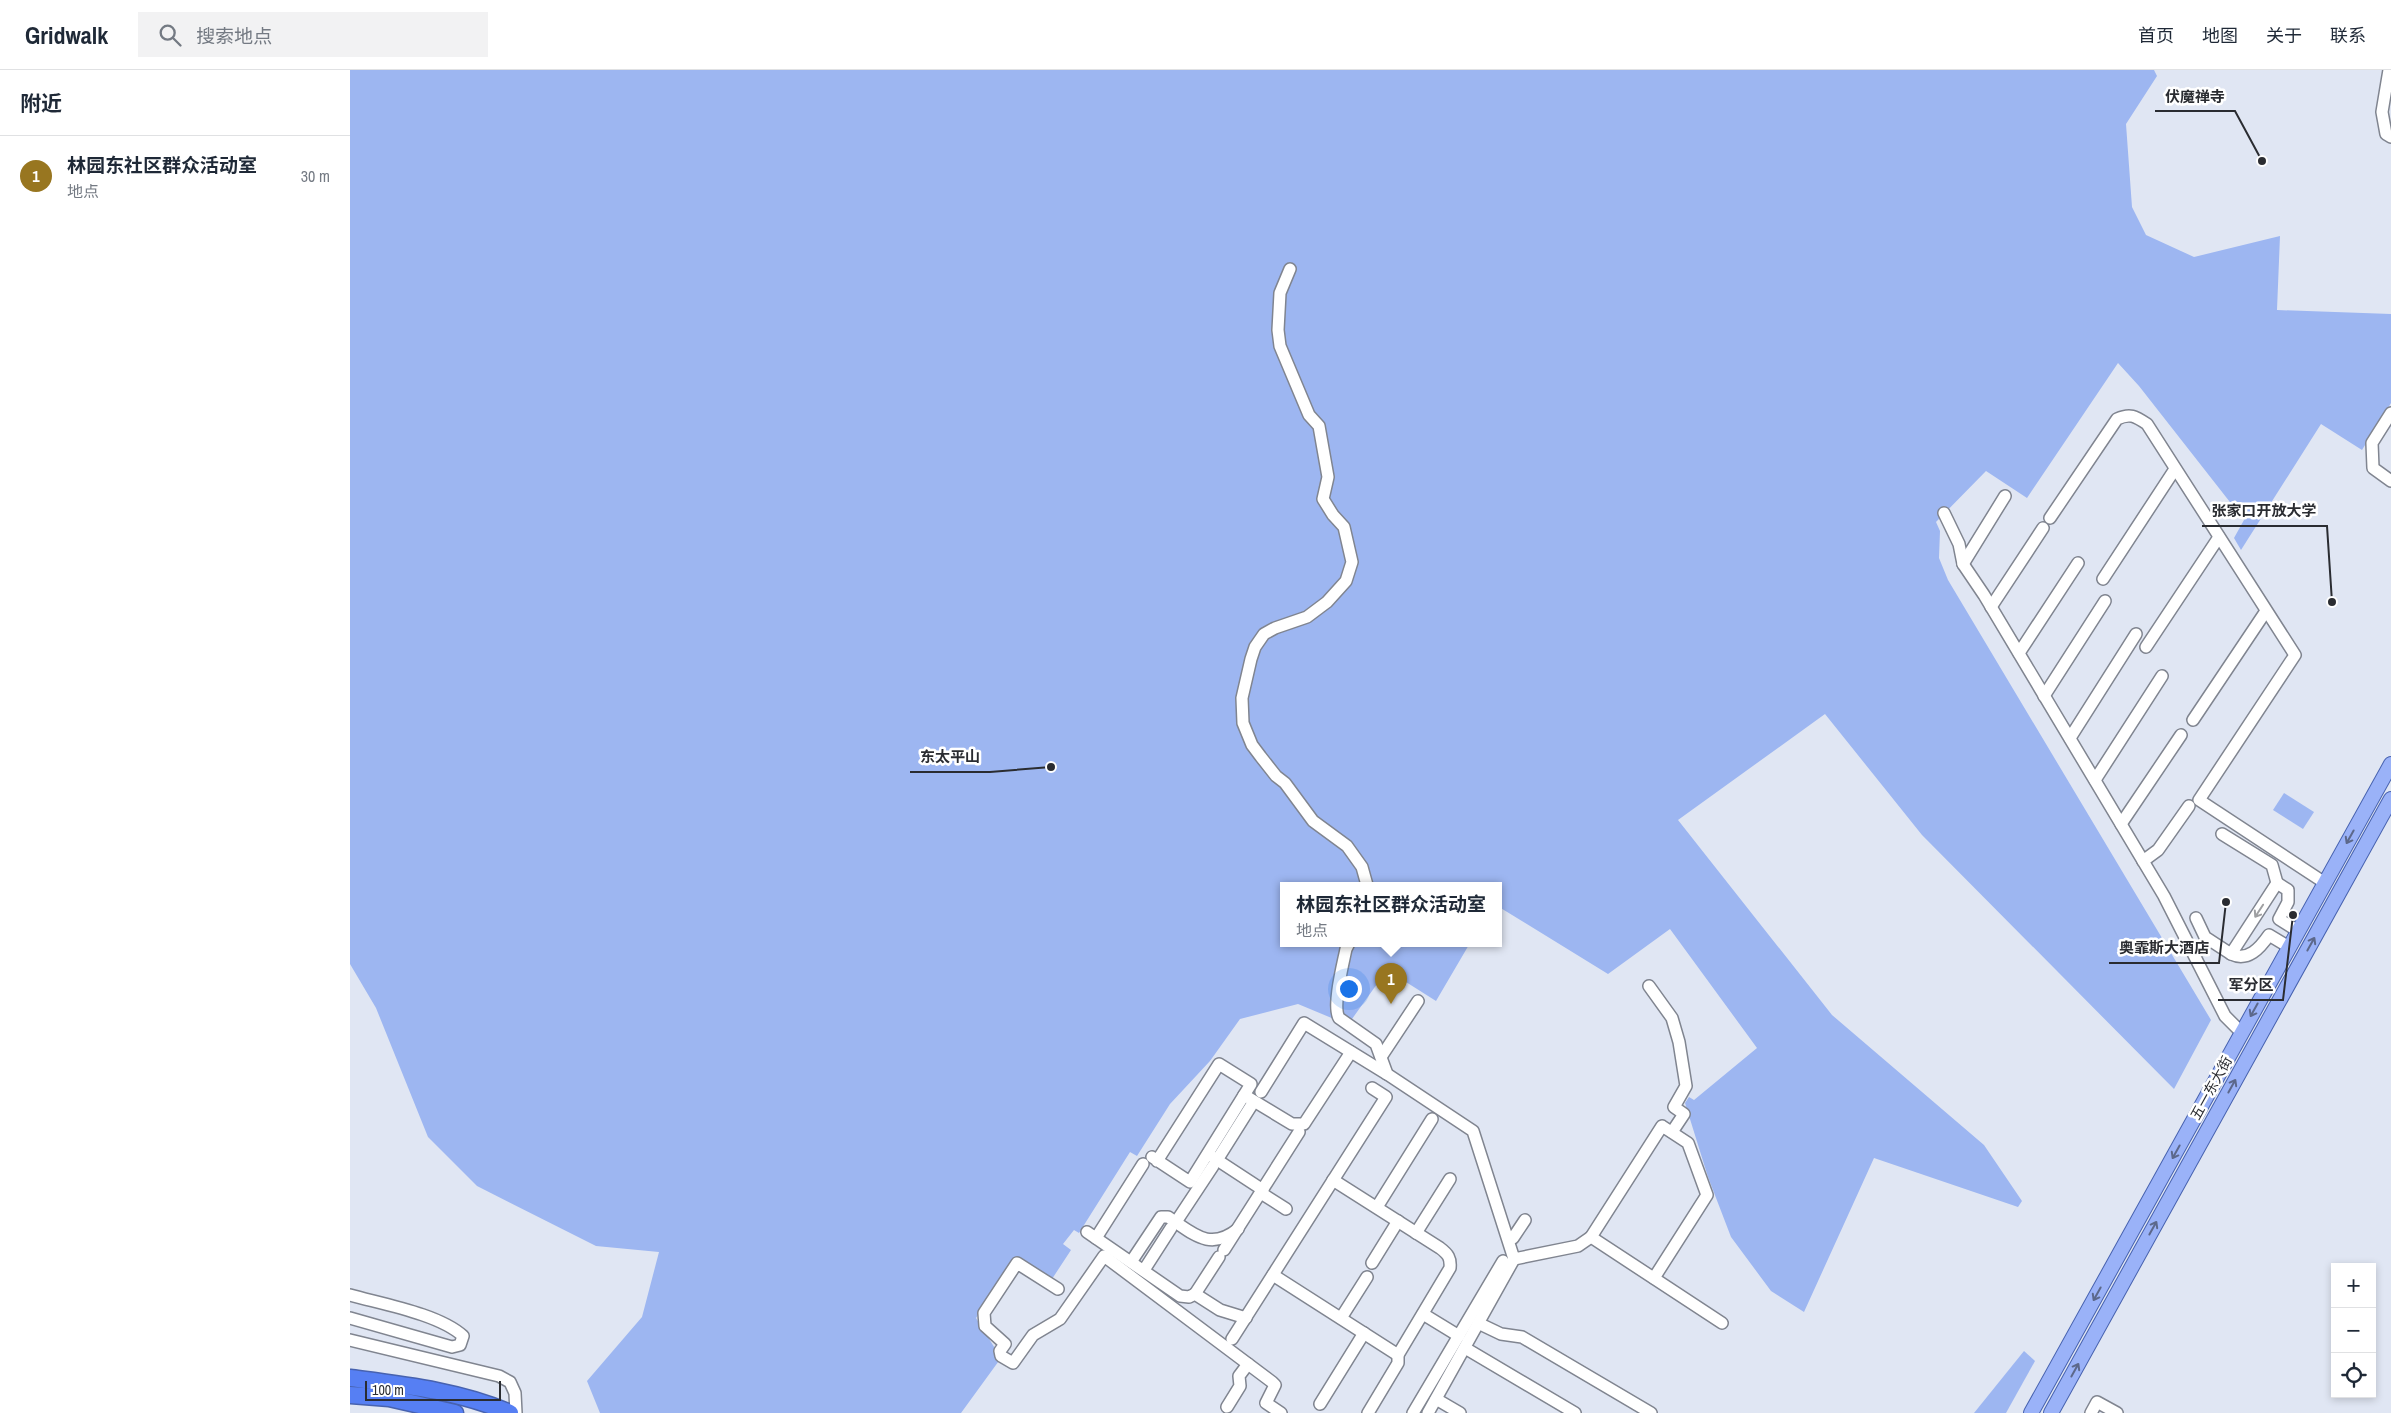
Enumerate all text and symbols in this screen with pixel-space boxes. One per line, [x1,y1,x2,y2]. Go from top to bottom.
search box [138,12,488,57]
text: Gridwalk [25,19,108,51]
icon: search [156,21,184,49]
text: 搜索地点 [196,23,272,49]
text: 首页 [2138,23,2174,48]
text: 地图 [2202,23,2238,48]
text: 关于 [2266,23,2302,48]
text: 联系 [2330,23,2366,48]
callout: 伏魔禅寺 [2155,81,2235,111]
text: 伏魔禅寺 [2165,86,2225,107]
text: 附近 [20,89,62,118]
text: 林园东社区群众活动室 [67,152,257,178]
text: 1 [32,165,40,187]
text: 30 m [301,165,330,187]
text: 地点 [67,180,99,202]
callout: 张家口开放大学 [2202,496,2327,526]
text: 张家口开放大学 [2211,500,2317,521]
callout: 东太平山 [910,742,990,772]
text: 东太平山 [920,746,980,767]
one-way arrow [2345,830,2355,844]
popup [1280,882,1502,947]
text: 林园东社区群众活动室 [1296,891,1486,917]
one-way arrow [2253,904,2263,918]
text: 地点 [1296,919,1328,941]
callout: 奥霏斯大酒店 [2109,933,2219,963]
text: 奥霏斯大酒店 [2119,937,2209,958]
one-way arrow [2307,937,2316,952]
pin: 1 [1375,963,1407,1004]
callout: 军分区 [2218,970,2283,1000]
text: 军分区 [2228,974,2274,995]
your location [1336,976,1362,1002]
one-way arrow [2249,1002,2259,1017]
street label: 五一东大街 [2186,1053,2236,1123]
one-way arrow [2228,1079,2237,1094]
one-way arrow [2170,1145,2180,1159]
one-way arrow [2149,1222,2159,1236]
map controls [2331,1263,2376,1398]
button: + [2331,1263,2376,1308]
one-way arrow [2092,1287,2102,1302]
button: − [2331,1308,2376,1353]
button: locate [2331,1353,2376,1398]
one-way arrow [2070,1364,2080,1378]
scale bar [365,1378,501,1401]
text: 100 m [372,1381,404,1399]

